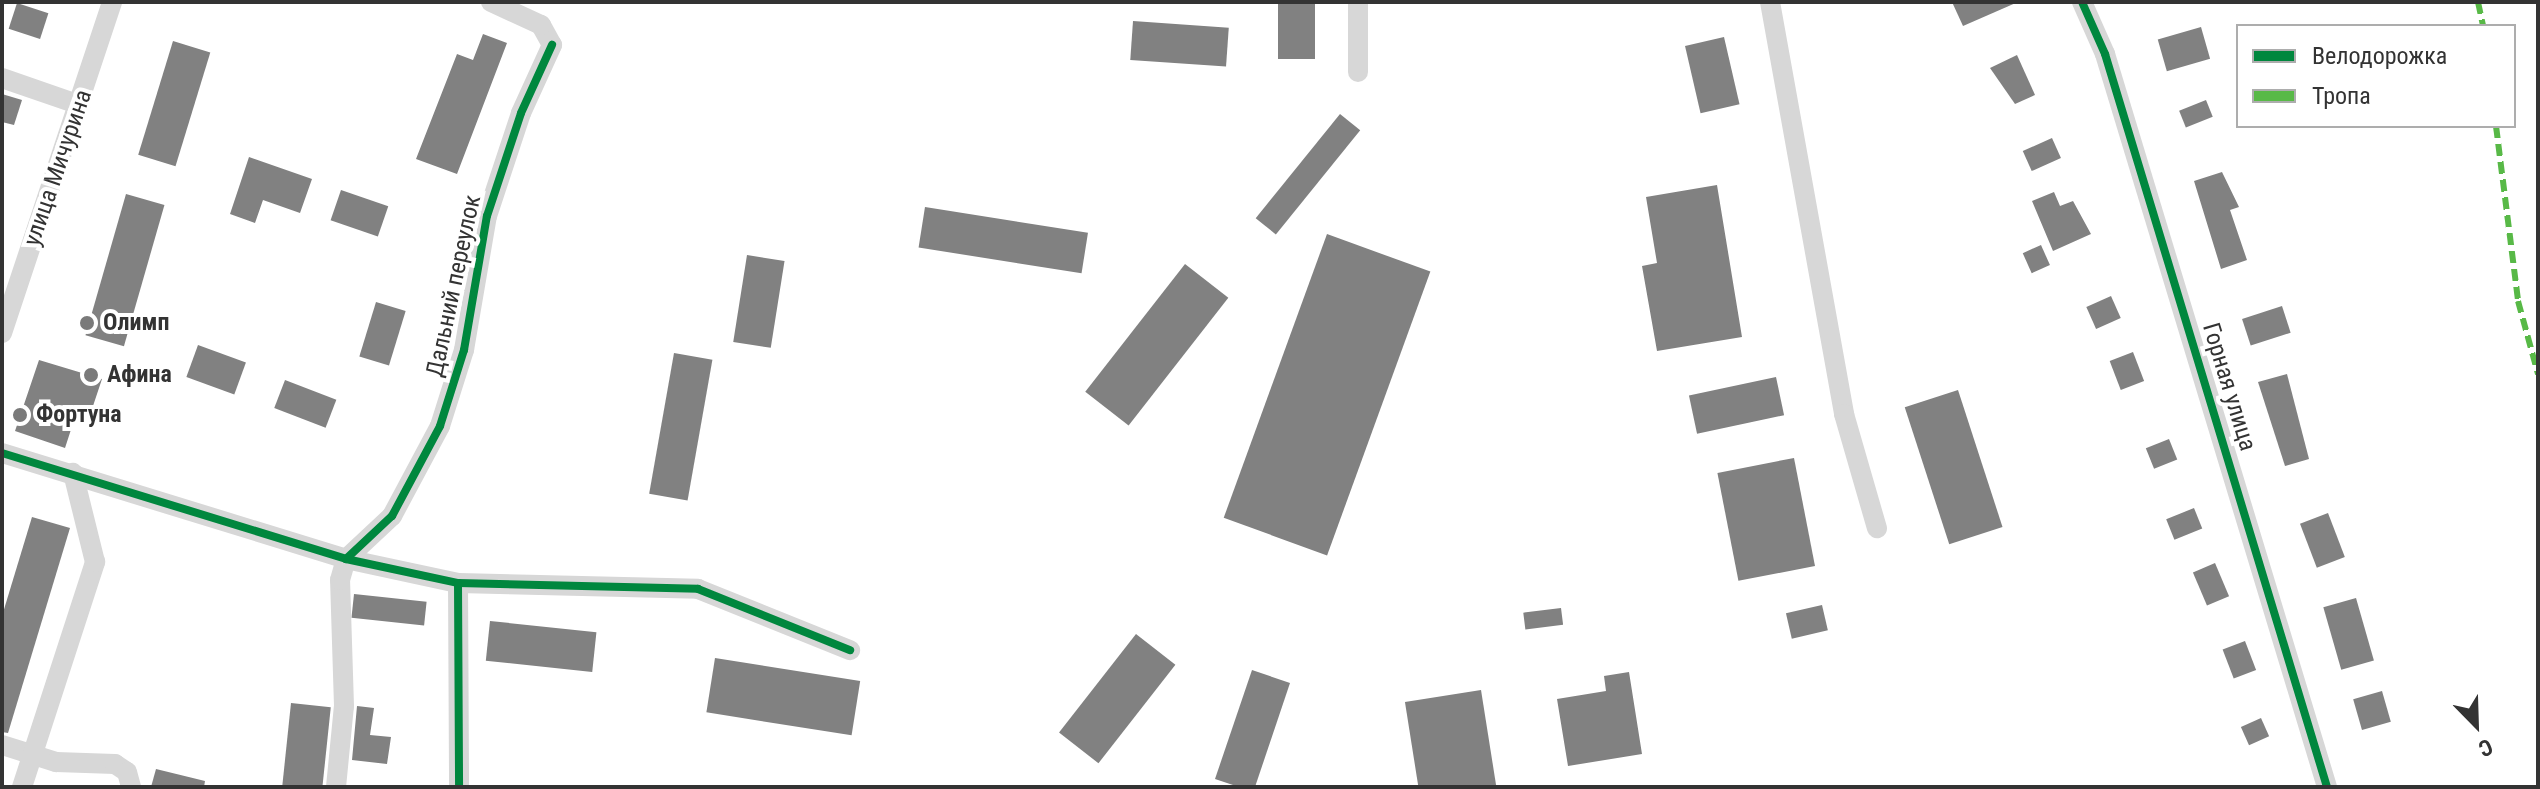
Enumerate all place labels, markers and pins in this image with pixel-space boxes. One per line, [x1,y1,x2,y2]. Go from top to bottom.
place label: Олимп [103,309,169,337]
marker: Олимп [78,314,96,332]
place label: Афина [107,361,172,389]
marker: Афина [82,366,100,384]
place label: Фортуна [36,401,122,429]
marker: Фортуна [11,406,29,424]

